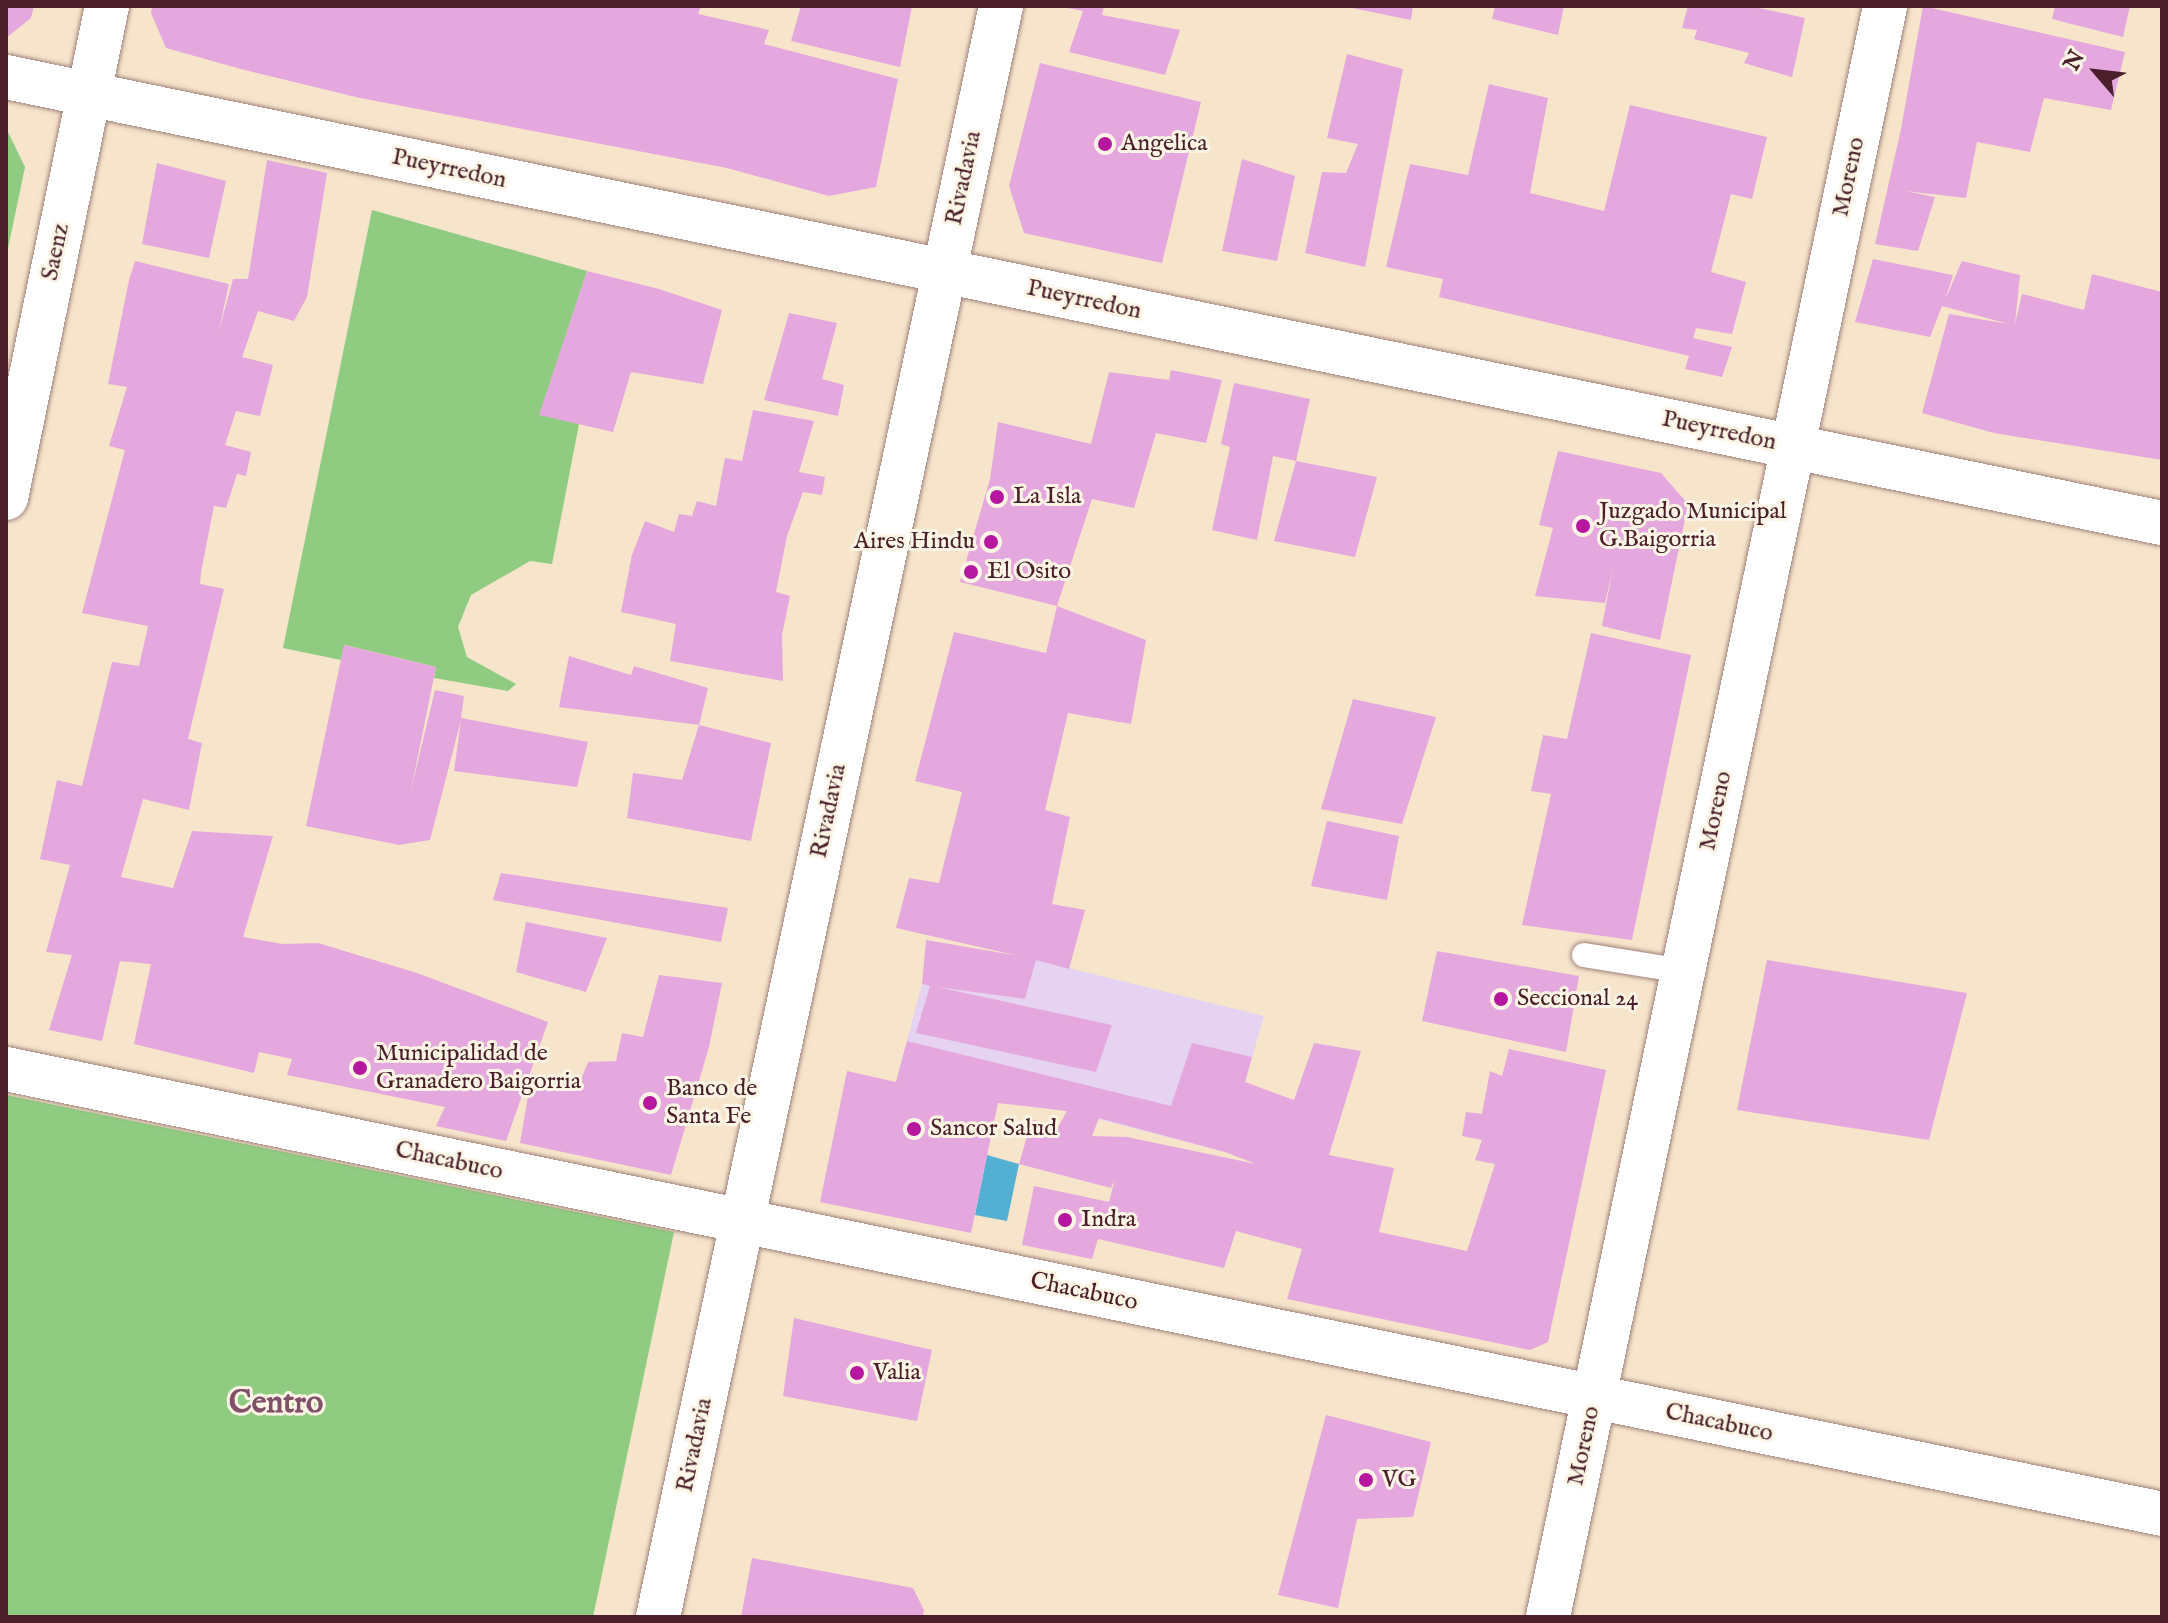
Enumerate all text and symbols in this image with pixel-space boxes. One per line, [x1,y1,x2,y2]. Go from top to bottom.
north arrow [2056,32,2136,112]
text: N [2058,46,2092,76]
street label: Rivadavia [940,128,988,228]
place label: Angelica [1121,130,1208,158]
marker: Angelica [1096,135,1114,153]
street label: Moreno [1827,135,1871,219]
street label: Pueyrredon [389,143,509,195]
street label: Saenz [36,221,76,283]
street label: Pueyrredon [1024,274,1144,326]
street label: Pueyrredon [1659,405,1779,457]
place label: La Isla [1013,483,1081,511]
marker: La Isla [988,488,1006,506]
place label: Juzgado Municipal G.Baigorria [1599,498,1787,554]
marker: Juzgado Municipal G.Baigorria [1574,517,1592,535]
place label: Aires Hindu [854,528,975,556]
marker: Aires Hindu [982,533,1000,551]
place label: El Osito [987,558,1071,586]
marker: El Osito [962,563,980,581]
street label: Rivadavia [805,761,853,861]
street label: Moreno [1694,769,1738,853]
place label: Seccional 24 [1517,985,1638,1013]
marker: Seccional 24 [1492,990,1510,1008]
place label: Municipalidad de Granadero Baigorria [376,1040,581,1096]
marker: Municipalidad de Granadero Baigorria [351,1059,369,1077]
place label: Banco de Santa Fe [666,1075,757,1131]
marker: Banco de Santa Fe [641,1094,659,1112]
place label: Sancor Salud [930,1115,1057,1143]
marker: Sancor Salud [905,1120,923,1138]
street label: Chacabuco [393,1136,505,1186]
place label: Indra [1081,1206,1136,1234]
marker: Indra [1056,1211,1074,1229]
street label: Chacabuco [1028,1267,1140,1317]
place label: Valia [873,1359,921,1387]
marker: Valia [848,1364,866,1382]
district label: Centro [229,1385,323,1423]
street label: Rivadavia [671,1395,719,1495]
street label: Chacabuco [1663,1398,1775,1448]
street label: Moreno [1562,1404,1606,1488]
place label: VG [1382,1466,1416,1494]
marker: VG [1357,1471,1375,1489]

